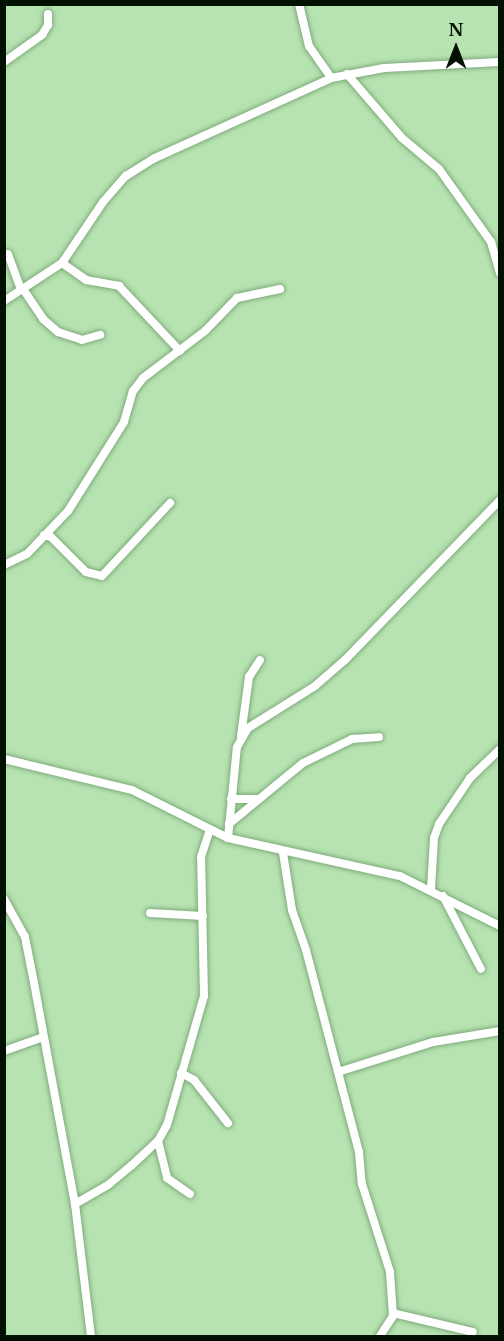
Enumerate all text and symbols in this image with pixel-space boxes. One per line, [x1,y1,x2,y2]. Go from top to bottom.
north arrow [426,18,486,78]
text: N [448,20,464,40]

